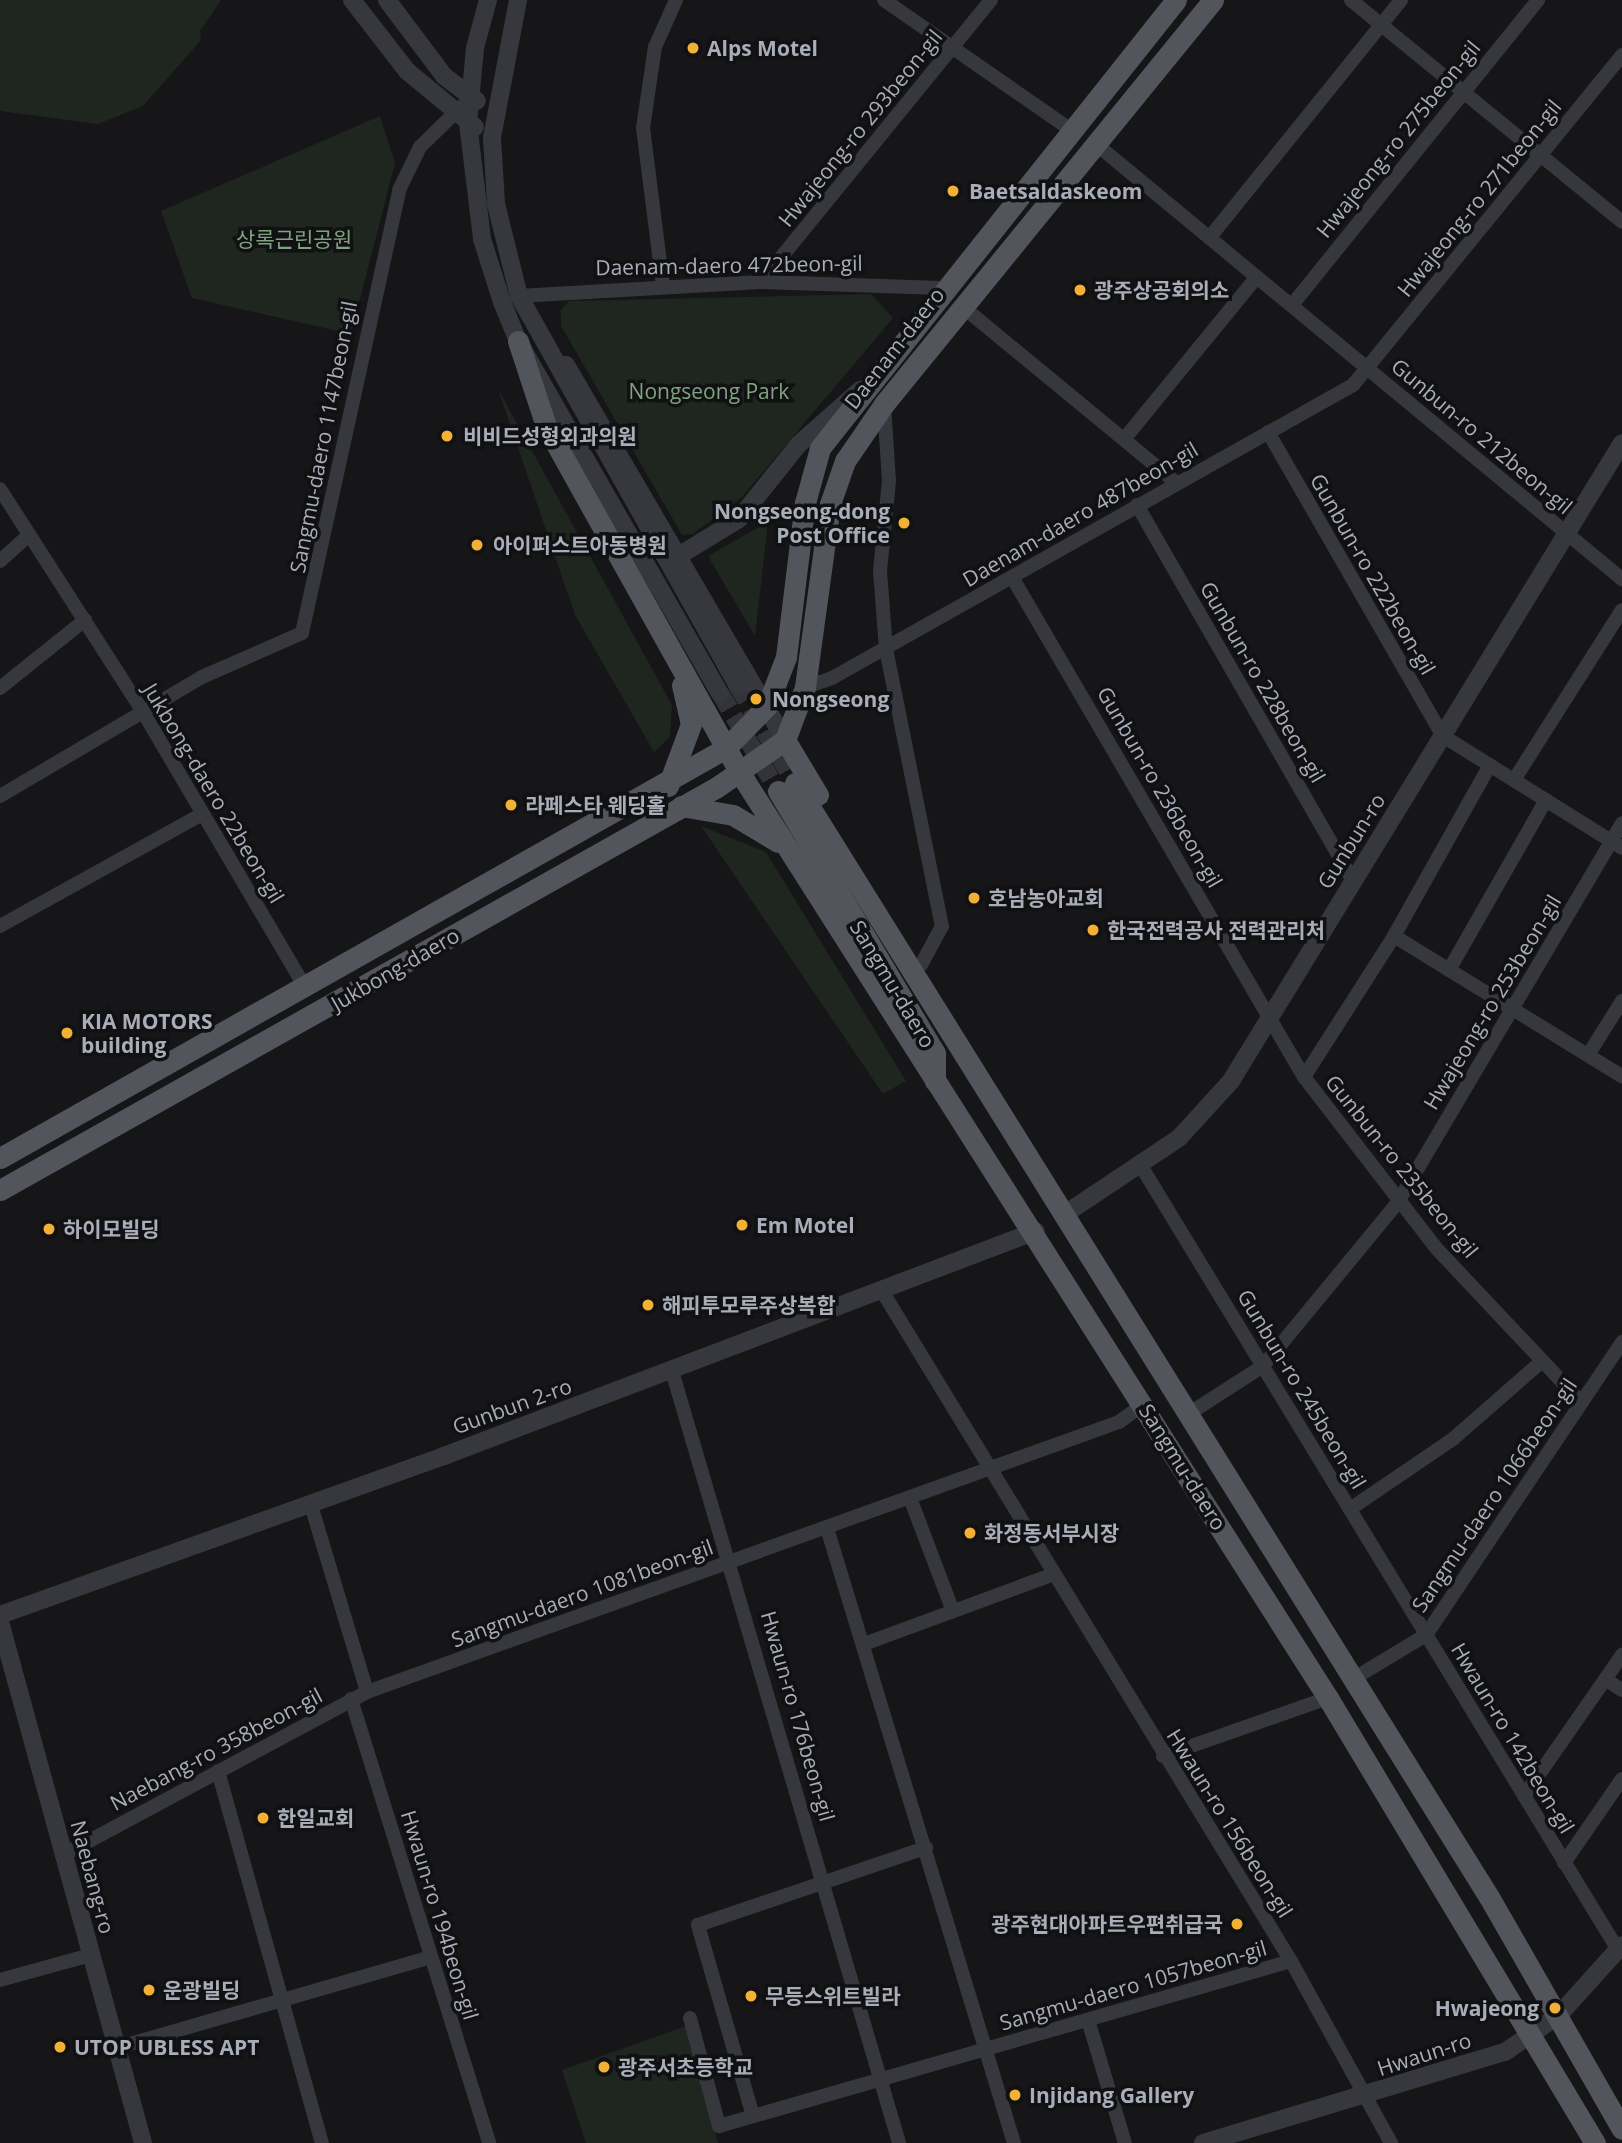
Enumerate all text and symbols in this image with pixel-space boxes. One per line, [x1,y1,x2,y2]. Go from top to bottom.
street label: Hwajeong-ro 293beon-gil [773,25,947,231]
place label: Alps Motel [707,35,818,61]
street label: Hwajeong-ro 275beon-gil [1311,36,1485,242]
marker: Alps Motel [685,40,701,56]
street label: Hwajeong-ro 271beon-gil [1392,95,1566,301]
place label: Baetsaldaskeom [969,178,1142,204]
marker: Baetsaldaskeom [943,181,963,201]
park label: 상록근린공원 [236,226,352,252]
street label: Daenam-daero 472beon-gil [595,250,863,280]
place label: 광주상공회의소 [1094,277,1229,303]
street label: Daenam-daero [839,282,949,414]
marker: 광주상공회의소 [1072,282,1088,298]
street label: Sangmu-daero 1147beon-gil [284,299,362,575]
street label: Gunbun-ro 212beon-gil [1387,353,1577,519]
park label: Nongseong Park [629,378,789,404]
place label: 비비드성형외과의원 [463,423,637,449]
marker: 비비드성형외과의원 [437,426,457,446]
street label: Daenam-daero 487beon-gil [958,436,1202,592]
street label: Gunbun-ro 222beon-gil [1305,469,1441,679]
place label: Nongseong-dong Post Office [714,498,890,548]
marker: Nongseong-dong Post Office [896,515,912,531]
place label: 아이퍼스트아동병원 [493,532,667,558]
marker: 아이퍼스트아동병원 [467,535,487,555]
street label: Gunbun-ro 228beon-gil [1195,577,1331,787]
street label: Jukbong-daero 22beon-gil [138,679,290,907]
street label: Gunbun-ro 236beon-gil [1092,682,1228,892]
place label: Nongseong [772,686,889,712]
marker: Nongseong [746,689,766,709]
street label: Gunbun-ro [1312,789,1390,893]
place label: 라페스타 웨딩홀 [525,792,666,818]
marker: 라페스타 웨딩홀 [503,797,519,813]
place label: 호남농아교회 [988,885,1104,911]
marker: 호남농아교회 [966,890,982,906]
street label: Hwajeong-ro 253beon-gil [1418,890,1566,1114]
street label: Sangmu-daero [845,916,941,1052]
place label: 한국전력공사 전력관리처 [1107,917,1325,943]
street label: Jukbong-daero [327,922,463,1016]
marker: 한국전력공사 전력관리처 [1085,922,1101,938]
place label: KIA MOTORS building [81,1008,213,1058]
marker: KIA MOTORS building [59,1025,75,1041]
street label: Gunbun-ro 235beon-gil [1320,1069,1484,1263]
place label: Em Motel [756,1212,855,1238]
place label: 하이모빌딩 [63,1216,160,1242]
marker: Em Motel [734,1217,750,1233]
marker: 하이모빌딩 [41,1221,57,1237]
street label: Gunbun-ro 245beon-gil [1232,1285,1372,1493]
place label: 해피투모루주상복합 [662,1292,836,1318]
marker: 해피투모루주상복합 [640,1297,656,1313]
street label: Gunbun 2-ro [449,1373,575,1439]
street label: Sangmu-daero 1066beon-gil [1406,1373,1582,1617]
street label: Sangmu-daero [1134,1399,1232,1535]
place label: 화정동서부시장 [984,1520,1119,1546]
marker: 화정동서부시장 [962,1525,978,1541]
street label: Sangmu-daero 1081beon-gil [448,1534,716,1652]
street label: Hwaun-ro 176beon-gil [756,1608,840,1824]
street label: Hwaun-ro 142beon-gil [1446,1638,1580,1838]
street label: Naebang-ro 358beon-gil [106,1682,326,1816]
street label: Hwaun-ro 156beon-gil [1162,1724,1298,1922]
place label: 한일교회 [277,1805,354,1831]
street label: Hwaun-ro 194beon-gil [396,1807,484,2023]
marker: 한일교회 [255,1810,271,1826]
street label: Naebang-ro [66,1818,120,1936]
place label: 광주현대아파트우편취급국 [991,1911,1223,1937]
marker: 광주현대아파트우편취급국 [1229,1916,1245,1932]
street label: Sangmu-daero 1057beon-gil [997,1935,1269,2035]
place label: 운광빌딩 [163,1977,240,2003]
marker: 운광빌딩 [141,1982,157,1998]
place label: 무등스위트빌라 [765,1983,900,2009]
marker: 무등스위트빌라 [743,1988,759,2004]
place label: Hwajeong [1435,1995,1539,2021]
marker: Hwajeong [1545,1998,1565,2018]
street label: Hwaun-ro [1374,2027,1474,2081]
place label: UTOP UBLESS APT [74,2034,259,2060]
marker: UTOP UBLESS APT [52,2039,68,2055]
place label: 광주서초등학교 [618,2054,753,2080]
marker: 광주서초등학교 [596,2059,612,2075]
place label: Injidang Gallery [1029,2082,1194,2108]
marker: Injidang Gallery [1007,2087,1023,2103]

